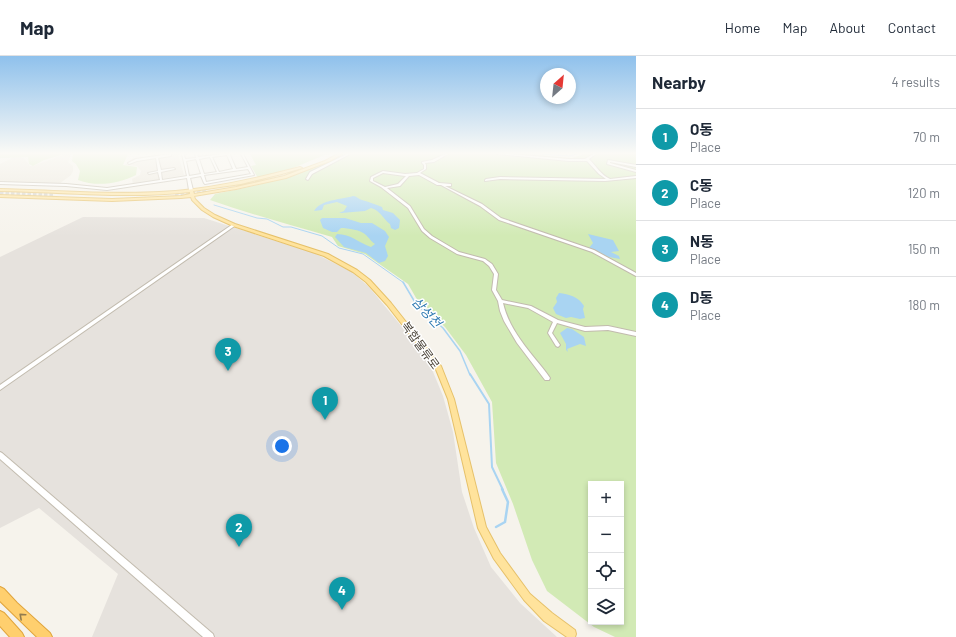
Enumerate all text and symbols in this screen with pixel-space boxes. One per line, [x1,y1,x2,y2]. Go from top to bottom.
text: Map [20,16,54,39]
text: Home [725,19,761,36]
text: Map [783,19,807,36]
text: About [829,19,866,36]
text: Contact [888,19,936,36]
north arrow [540,68,576,104]
text: Nearby [652,72,706,92]
text: 4 results [892,74,940,90]
text: O동 [690,120,713,138]
text: 1 [663,129,667,145]
text: 70 m [913,129,940,145]
text: Place [690,139,721,155]
text: C동 [690,176,713,194]
text: 2 [661,185,669,201]
text: 120 m [908,185,940,201]
text: Place [690,195,721,211]
text: N동 [690,232,714,250]
text: 3 [661,241,669,257]
text: 150 m [908,241,940,257]
text: Place [690,251,721,267]
text: D동 [690,288,713,306]
water label: 삼성천 [409,293,446,331]
text: 4 [661,297,669,313]
text: 180 m [908,297,940,313]
text: Place [690,307,721,323]
street label: 복합물류로 [399,319,443,371]
pin: 3 [215,338,241,371]
pin: 1 [312,387,338,420]
your location [272,436,292,456]
map controls [588,481,624,625]
button: + [588,481,624,517]
pin: 2 [226,514,252,547]
button: − [588,517,624,553]
button: locate [588,553,624,589]
pin: 4 [329,577,355,610]
button: layers [588,589,624,625]
one-way arrow [20,613,27,620]

